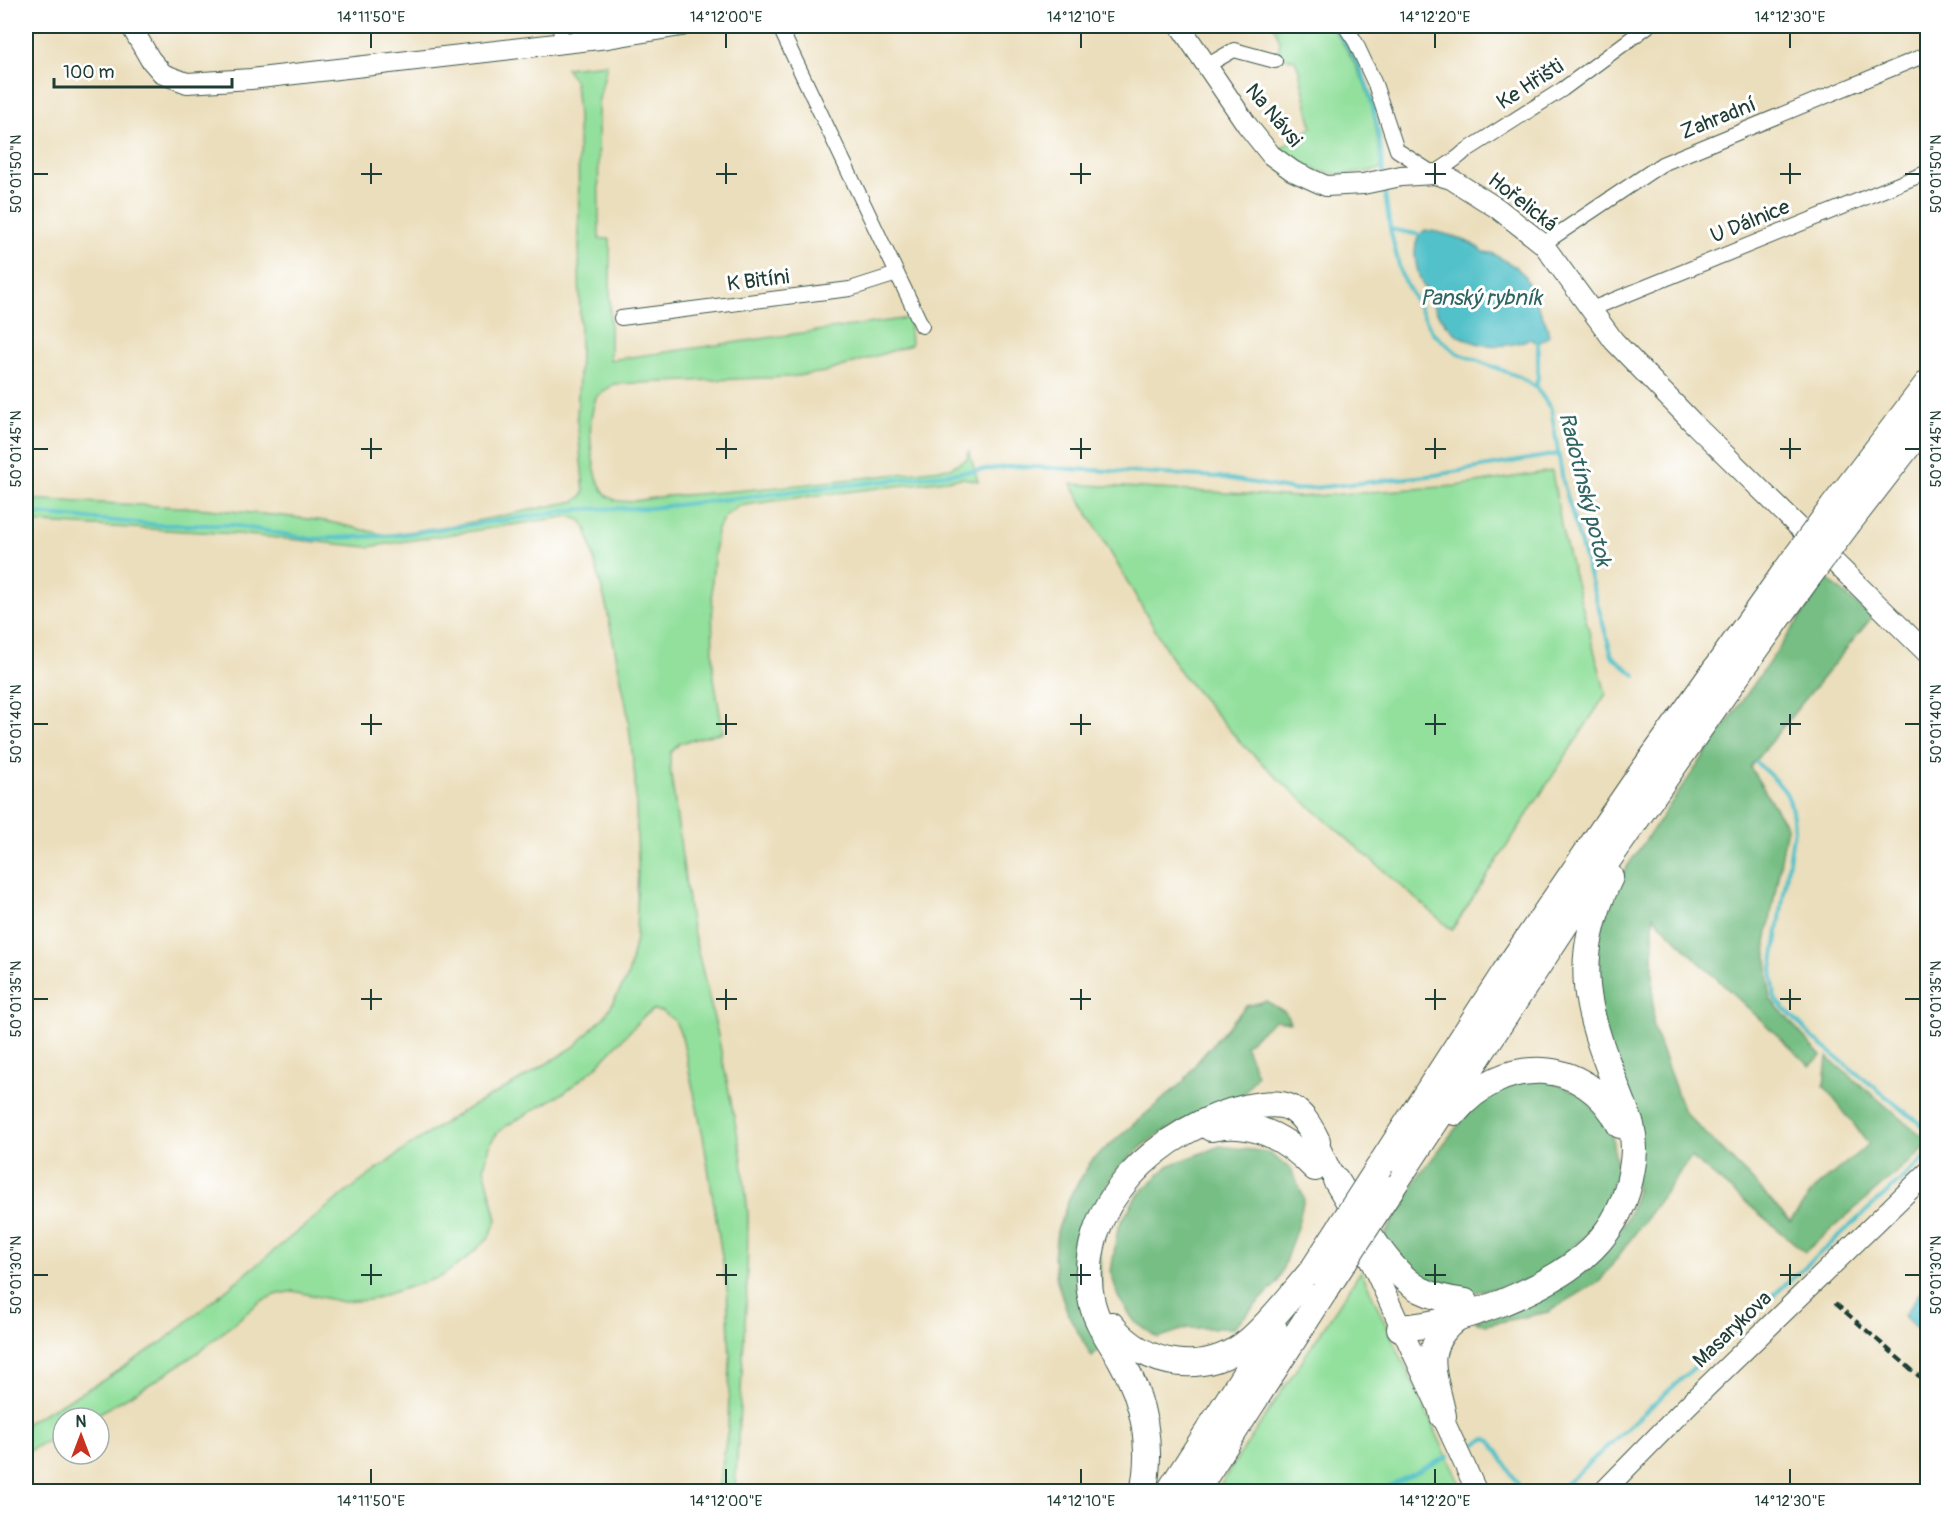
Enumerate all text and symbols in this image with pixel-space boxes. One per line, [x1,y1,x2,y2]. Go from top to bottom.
text: 14°11'50"E [337,8,405,27]
text: 14°12'00"E [690,8,763,27]
text: 14°12'10"E [1047,8,1115,27]
text: 14°12'20"E [1400,8,1471,27]
text: 14°12'30"E [1755,8,1826,27]
scale bar [54,51,232,89]
street label: Ke Hřišti [1492,53,1569,116]
text: 100 m [63,61,115,84]
street label: Na Návsi [1239,78,1308,153]
street label: Zahradní [1676,91,1760,146]
text: 50°01'50"N [7,135,26,213]
text: 50°01'50"N [1927,135,1946,213]
street label: Hořelická [1482,167,1563,238]
street label: U Dálnice [1707,193,1794,250]
street label: K Bitíni [725,263,791,298]
water label: Panský rybník [1420,284,1544,312]
water label: Radotínský potok [1552,409,1618,571]
text: 50°01'45"N [7,410,26,488]
text: 50°01'45"N [1927,410,1946,488]
text: 50°01'40"N [7,684,26,764]
text: 50°01'40"N [1927,684,1946,764]
text: 50°01'35"N [7,961,26,1037]
text: 50°01'35"N [1927,961,1946,1037]
text: 50°01'30"N [7,1236,26,1314]
text: 50°01'30"N [1927,1236,1946,1314]
street label: Masarykova [1687,1285,1778,1374]
north arrow [51,1406,111,1466]
text: N [76,1412,87,1432]
text: 14°11'50"E [337,1492,405,1511]
text: 14°12'00"E [690,1492,763,1511]
text: 14°12'10"E [1047,1492,1115,1511]
text: 14°12'20"E [1400,1492,1471,1511]
text: 14°12'30"E [1755,1492,1826,1511]

